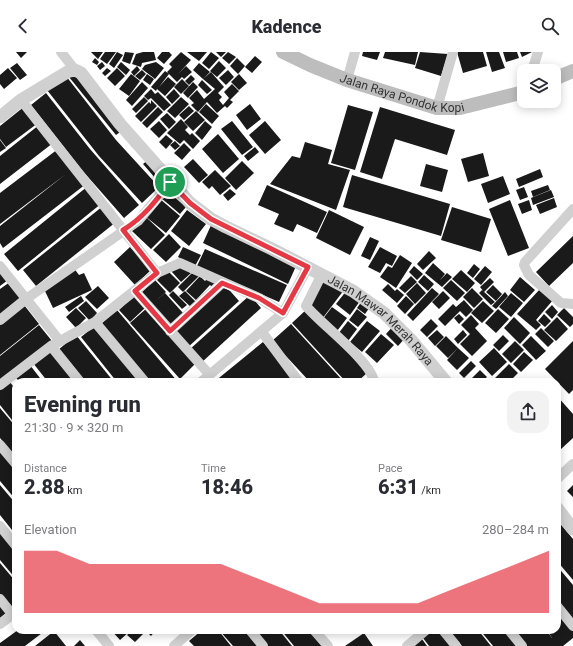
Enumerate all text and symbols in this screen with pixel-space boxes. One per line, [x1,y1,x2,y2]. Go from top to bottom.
icon: back [12,15,34,37]
icon: search [539,15,561,37]
text: Kadence [251,16,322,37]
map controls [517,64,561,108]
button: layers [517,64,561,108]
street label: Jalan Raya Pondok Kopi [338,71,466,115]
pin [153,165,187,199]
icon: arrive [159,171,181,193]
street label: Jalan Mawar Merah Raya [325,272,436,368]
button: share [507,391,549,433]
text: Evening run [24,392,141,417]
text: 21:30 · 9 × 320 m [24,420,123,435]
text: Distance [24,462,67,475]
text: Time [201,462,226,475]
text: Pace [378,462,402,475]
text: 2.88 [24,475,65,499]
text: 18:46 [201,475,253,499]
text: 6:31 [378,475,418,499]
text: km [65,484,82,497]
text: /km [418,484,441,497]
text: Elevation [24,522,77,537]
text: 280–284 m [482,522,549,537]

